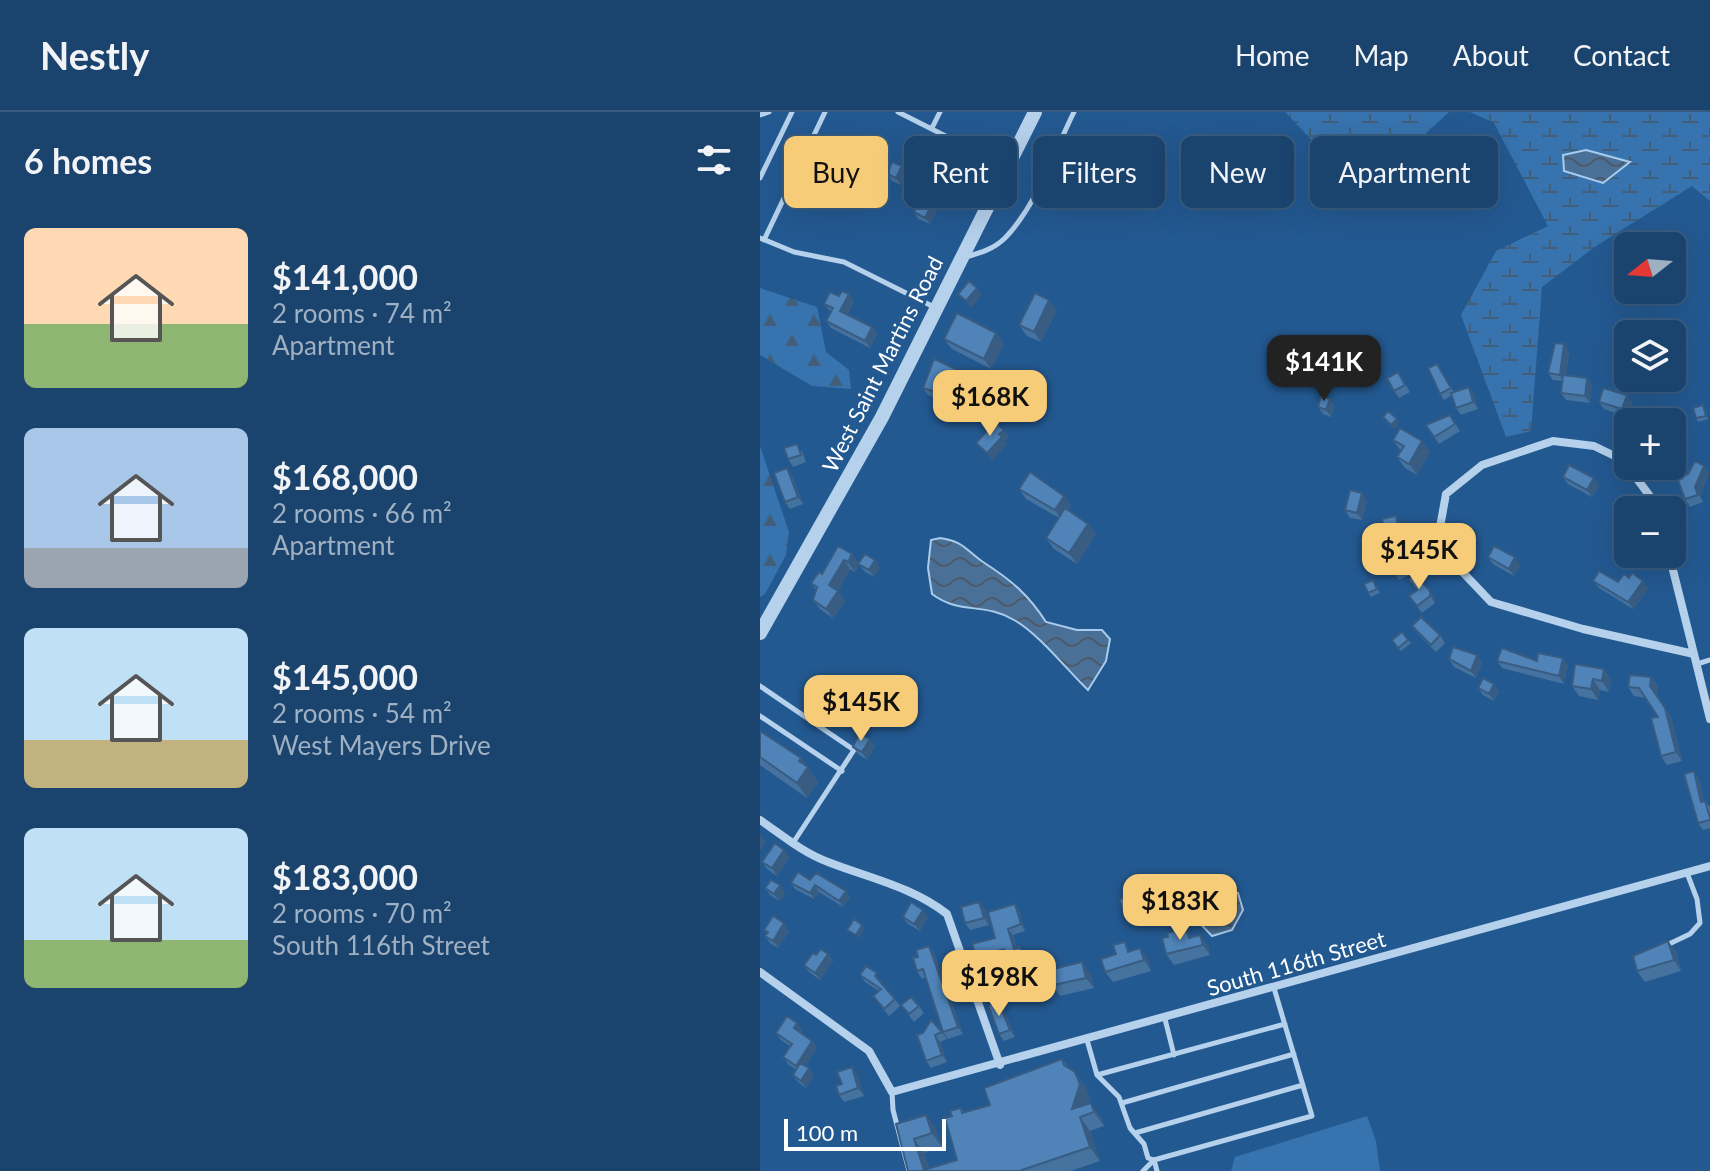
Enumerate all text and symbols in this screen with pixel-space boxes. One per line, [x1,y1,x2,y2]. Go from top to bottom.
text: Nestly [40,32,149,78]
text: Home [1235,38,1310,72]
text: Map [1354,38,1409,72]
text: About [1453,38,1529,72]
text: Contact [1573,38,1670,72]
chip: Buy [784,136,888,208]
chip: Rent [904,136,1017,208]
chip: Filters [1033,136,1165,208]
chip: New [1181,136,1294,208]
chip: Apartment [1310,136,1498,208]
icon: filters [692,138,736,182]
text: 6 homes [24,140,152,181]
north arrow [1614,232,1686,304]
map controls [1614,232,1686,568]
street label: West Saint Martins Road [816,252,948,476]
text: $141,000 [272,256,418,297]
icon: home [88,260,184,356]
text: 2 rooms · 74 m² [272,297,452,329]
button: layers [1614,320,1686,392]
text: Apartment [272,329,395,361]
pin: $141K [1268,335,1380,403]
text: $141K [1285,345,1363,377]
pin: $168K [934,370,1046,438]
text: $168K [951,380,1029,412]
button: + [1614,408,1686,480]
text: $168,000 [272,456,418,497]
icon: home [88,460,184,556]
button: − [1614,496,1686,568]
text: 2 rooms · 66 m² [272,497,452,529]
pin: $145K [1363,523,1475,591]
text: Apartment [272,529,395,561]
text: $145K [1380,533,1458,565]
text: $145,000 [272,656,418,697]
icon: home [88,660,184,756]
pin: $145K [805,675,917,743]
text: $145K [822,685,900,717]
text: 2 rooms · 54 m² [272,697,452,729]
text: West Mayers Drive [272,729,491,761]
text: $183,000 [272,856,418,897]
icon: home [88,860,184,956]
pin: $183K [1124,874,1236,942]
text: $183K [1141,884,1219,916]
text: 2 rooms · 70 m² [272,897,452,929]
street label: South 116th Street [1204,925,1388,1001]
text: South 116th Street [272,929,490,961]
pin: $198K [943,950,1055,1018]
text: $198K [960,960,1038,992]
scale bar [784,1115,946,1151]
text: 100 m [796,1119,858,1146]

